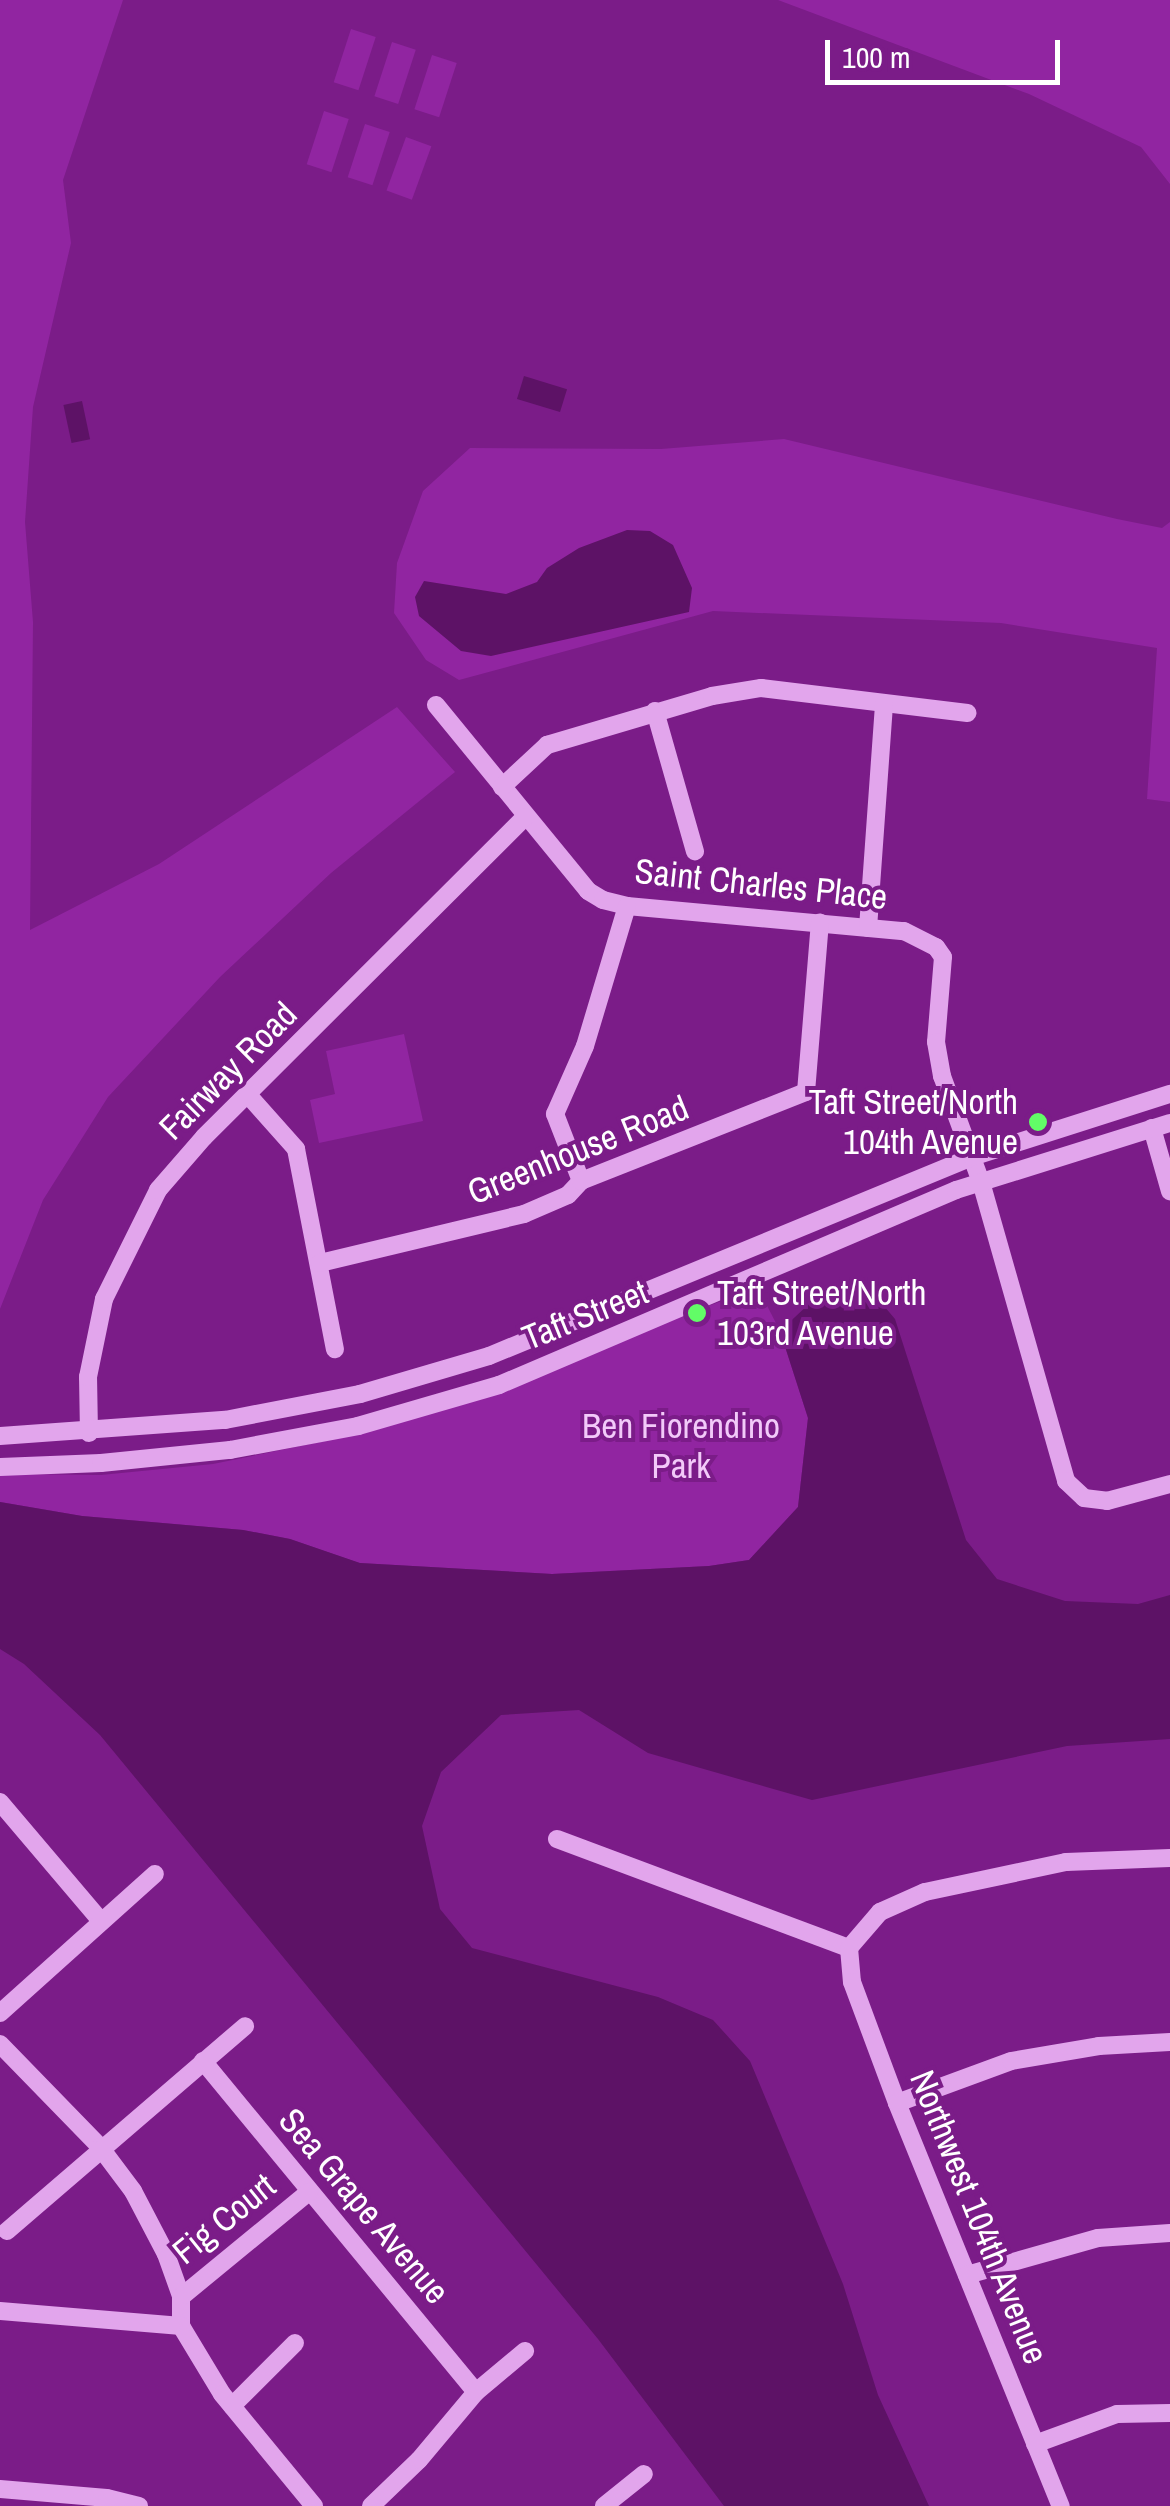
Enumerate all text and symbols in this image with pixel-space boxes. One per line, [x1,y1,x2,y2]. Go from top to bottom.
scale bar [830,20,1065,82]
text: 100 m [842,37,910,77]
street label: Saint Charles Place [633,850,889,918]
street label: Fairway Road [150,993,306,1149]
place label: Taft Street/North 104th Avenue [808,1081,1018,1163]
street label: Greenhouse Road [461,1087,695,1213]
marker: Taft Street/North 104th Avenue [1027,1111,1049,1133]
street label: Taft Street [516,1271,654,1359]
place label: Taft Street/North 103rd Avenue [717,1272,927,1354]
marker: Taft Street/North 103rd Avenue [686,1302,708,1324]
park label: Ben Fiorendino Park [582,1405,780,1487]
street label: Northwest 104th Avenue [901,2064,1057,2370]
street label: Sea Grape Avenue [270,2099,458,2313]
street label: Fig Court [164,2165,284,2273]

